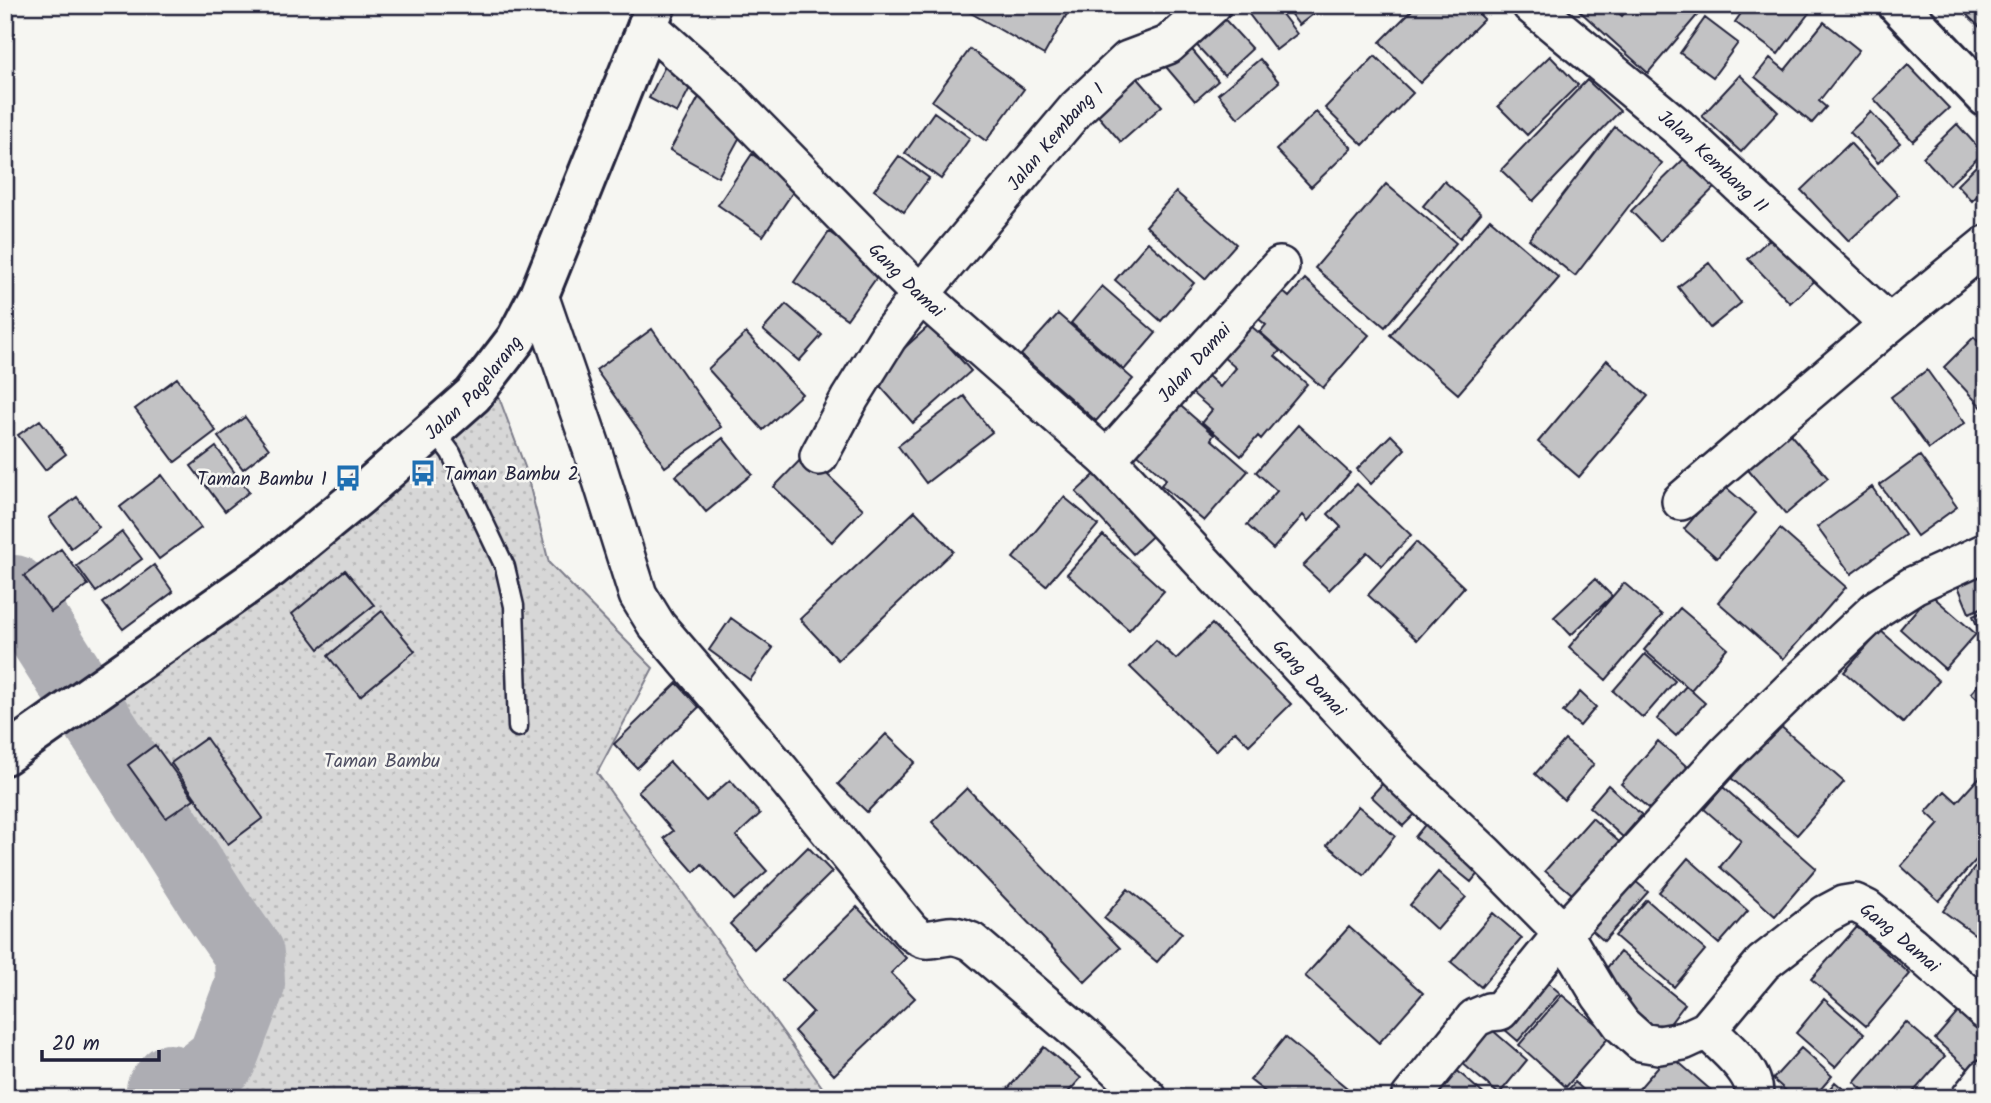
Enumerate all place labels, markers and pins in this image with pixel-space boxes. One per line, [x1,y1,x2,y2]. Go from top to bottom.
bus stop icon: Taman Bambu 2 [408,458,438,488]
place label: Taman Bambu 2 [444,460,579,490]
bus stop icon: Taman Bambu 1 [333,463,363,493]
place label: Taman Bambu 1 [197,465,327,495]

